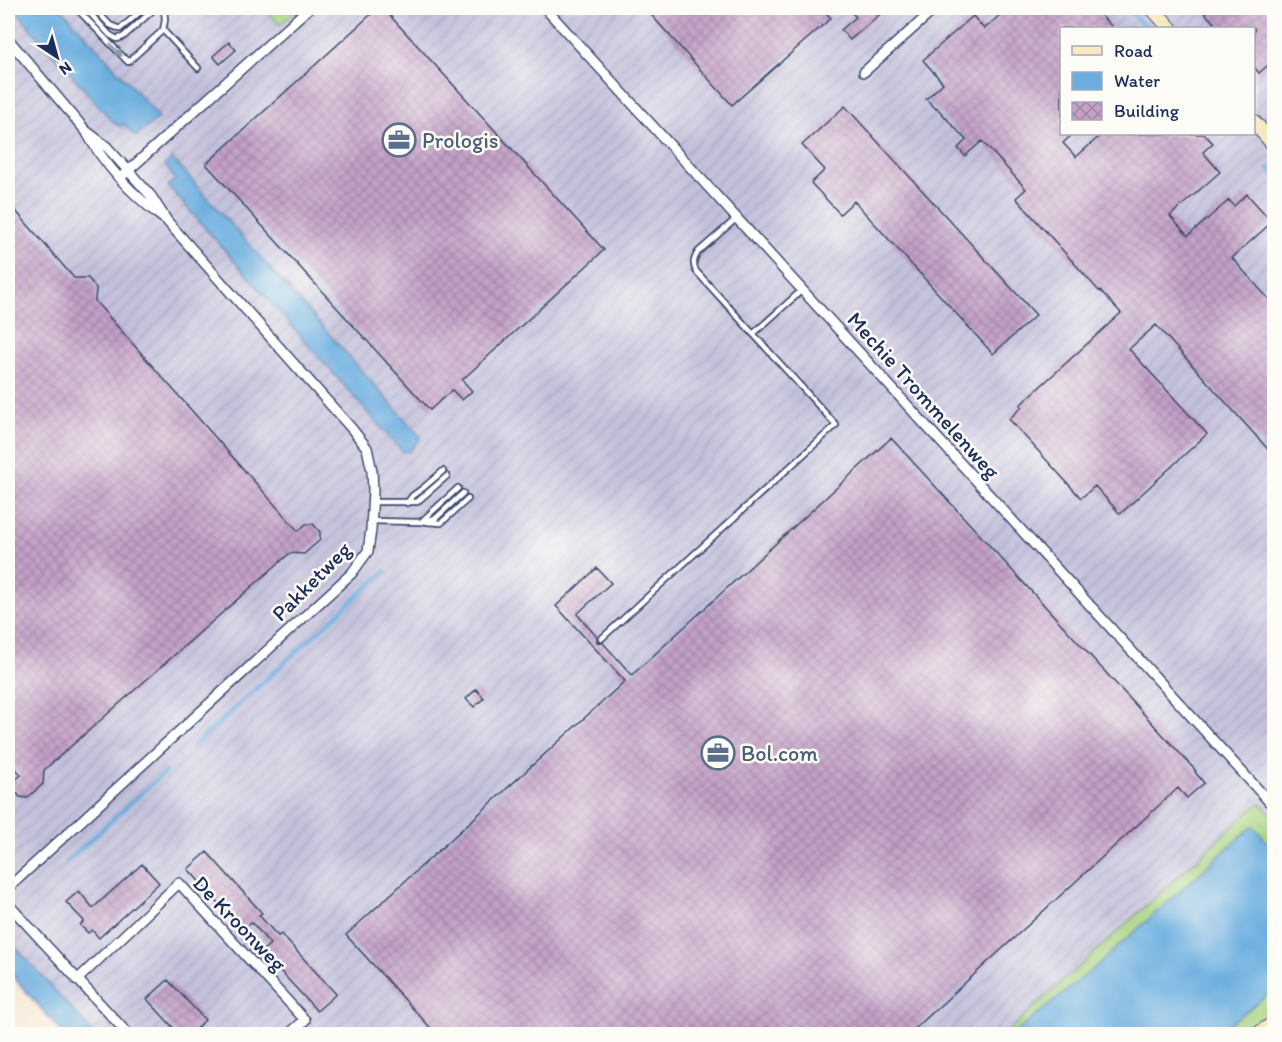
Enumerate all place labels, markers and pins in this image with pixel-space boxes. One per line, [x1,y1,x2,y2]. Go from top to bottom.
office icon: Prologis [381,122,417,158]
place label: Prologis [422,127,499,154]
office icon: Bol.com [700,735,736,771]
place label: Bol.com [741,740,818,767]

